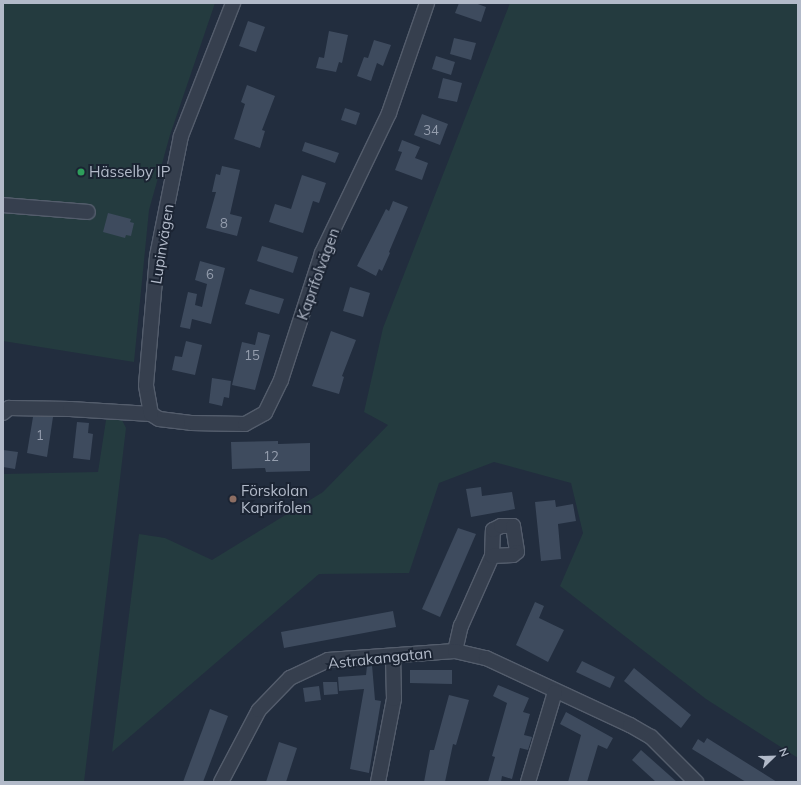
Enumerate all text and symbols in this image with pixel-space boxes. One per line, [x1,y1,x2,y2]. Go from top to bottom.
house number: 34 [423,122,439,138]
place label: Hässelby IP [89,163,171,181]
marker: Hässelby IP [76,167,86,177]
street label: Lupinvägen [147,203,177,285]
house number: 8 [220,215,228,231]
street label: Kaprifolvägen [293,226,343,322]
house number: 6 [206,266,214,282]
house number: 15 [244,347,260,363]
house number: 1 [36,427,44,443]
house number: 12 [263,448,279,464]
place label: Förskolan Kaprifolen [241,481,311,516]
marker: Förskolan Kaprifolen [228,494,238,504]
street label: Astrakangatan [327,644,433,672]
north arrow [753,737,793,777]
text: N [776,746,792,759]

